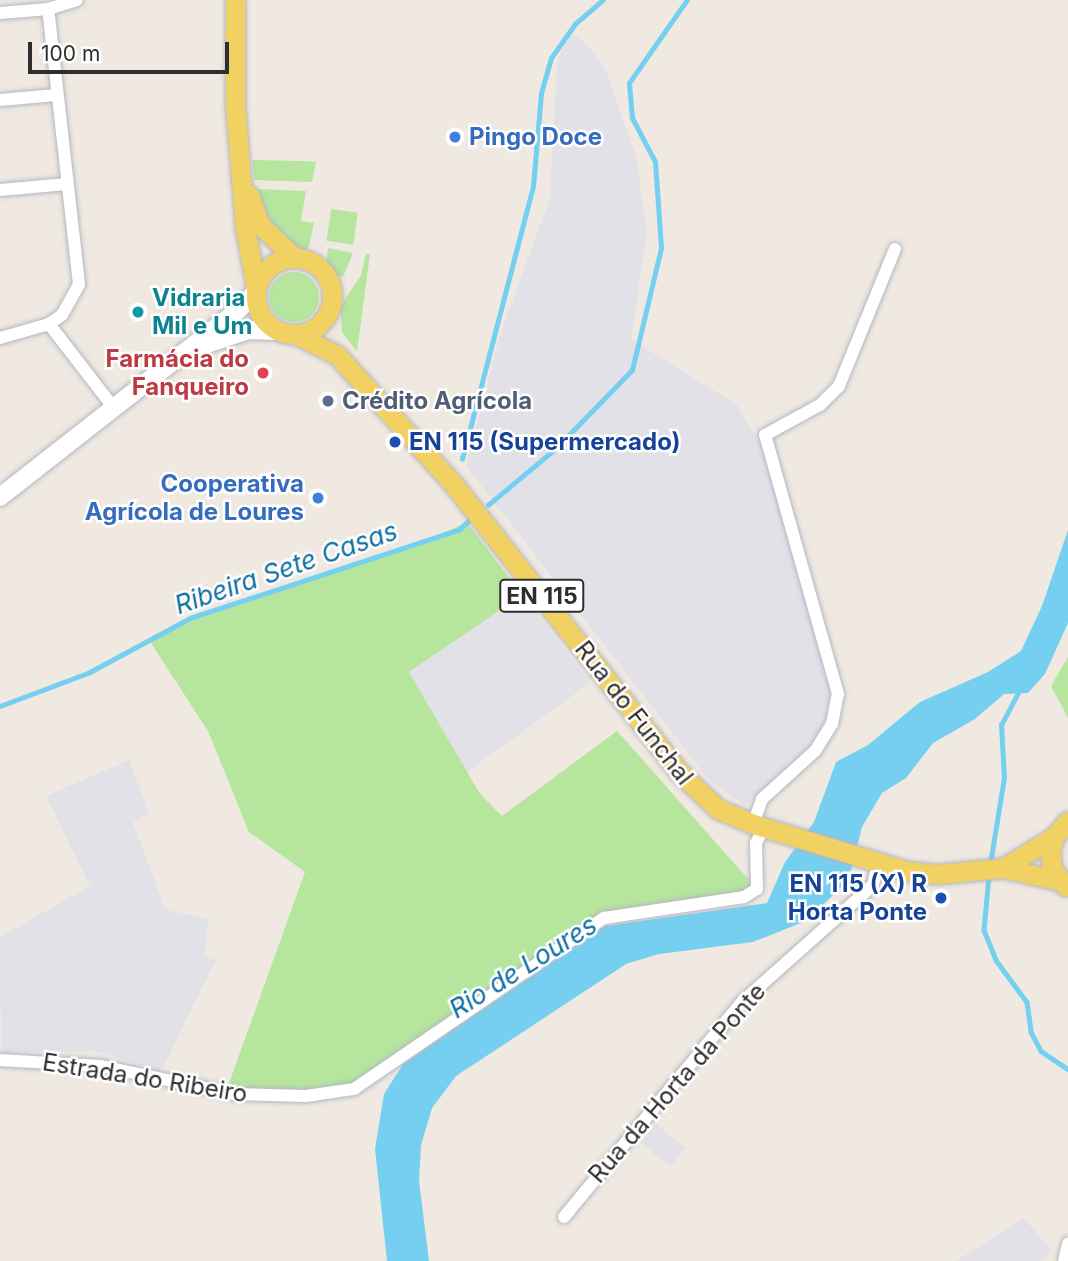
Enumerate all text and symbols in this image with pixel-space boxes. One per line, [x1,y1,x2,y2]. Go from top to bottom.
scale bar [32,28,233,72]
text: 100 m [41,41,100,66]
place label: Pingo Doce [469,123,602,151]
marker: Pingo Doce [447,129,463,145]
place label: Vidraria Mil e Um [152,284,252,340]
marker: Vidraria Mil e Um [130,304,146,320]
place label: Farmácia do Fanqueiro [106,345,249,401]
marker: Farmácia do Fanqueiro [255,365,271,381]
place label: Crédito Agrícola [342,387,532,415]
marker: Crédito Agrícola [320,393,336,409]
place label: EN 115 (Supermercado) [409,428,681,456]
marker: EN 115 (Supermercado) [387,434,403,450]
place label: Cooperativa Agrícola de Loures [85,470,304,526]
marker: Cooperativa Agrícola de Loures [310,490,326,506]
water label: Ribeira Sete Casas [171,515,401,621]
road number: EN 115 [498,576,586,616]
street label: Rua do Funchal [569,635,699,791]
place label: EN 115 (X) R Horta Ponte [788,870,927,926]
marker: EN 115 (X) R Horta Ponte [933,890,949,906]
water label: Rio de Loures [444,909,602,1025]
street label: Rua da Horta da Ponte [583,977,771,1189]
street label: Estrada do Ribeiro [41,1048,249,1108]

